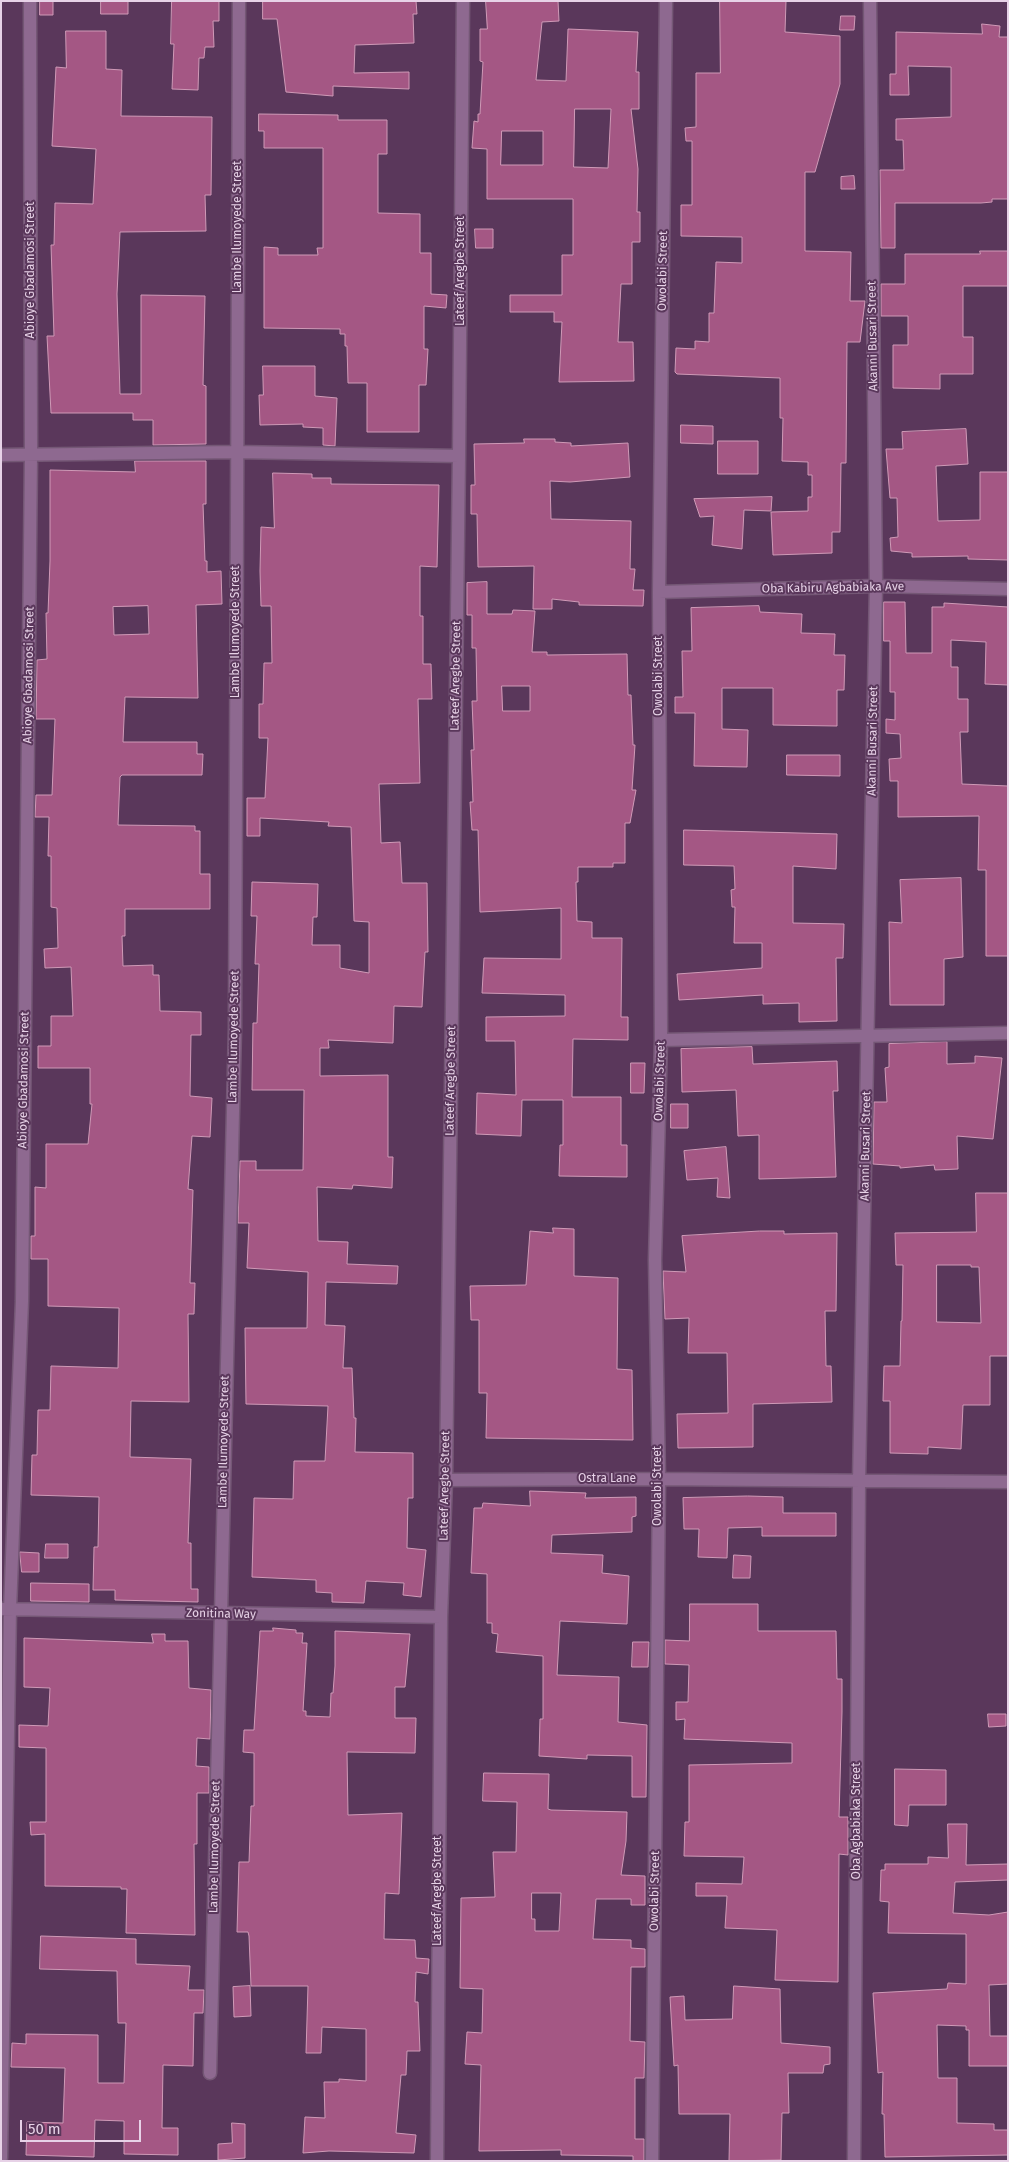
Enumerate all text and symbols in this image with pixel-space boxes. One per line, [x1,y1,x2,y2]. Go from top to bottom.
street label: Lambe Ilumoyede Street [231,161,245,293]
street label: Abioye Gbadamosi Street [24,202,38,338]
street label: Lateef Aregbe Street [454,216,468,326]
street label: Owolabi Street [655,231,671,311]
street label: Akanni Busari Street [865,281,881,391]
street label: Lambe Ilumoyede Street [229,566,243,698]
street label: Oba Kabiru Agbabiaka Ave [762,580,904,596]
street label: Abioye Gbadamosi Street [21,607,37,743]
street label: Lateef Aregbe Street [448,621,464,731]
street label: Owolabi Street [652,636,666,716]
street label: Akanni Busari Street [865,686,881,796]
street label: Lambe Ilumoyede Street [226,971,242,1103]
street label: Abioye Gbadamosi Street [16,1012,32,1148]
street label: Lateef Aregbe Street [443,1026,459,1136]
street label: Owolabi Street [651,1041,669,1121]
street label: Akanni Busari Street [858,1091,874,1201]
street label: Lambe Ilumoyede Street [216,1376,232,1508]
street label: Lateef Aregbe Street [437,1431,453,1541]
street label: Owolabi Street [651,1446,665,1526]
street label: Ostra Lane [578,1472,636,1486]
street label: Zonitina Way [186,1606,256,1622]
street label: Oba Agbabiaka Street [850,1763,864,1879]
street label: Lambe Ilumoyede Street [207,1781,223,1913]
street label: Lateef Aregbe Street [431,1836,445,1946]
street label: Owolabi Street [647,1851,663,1931]
scale bar [22,2110,144,2142]
text: 50 m [28,2120,61,2138]

